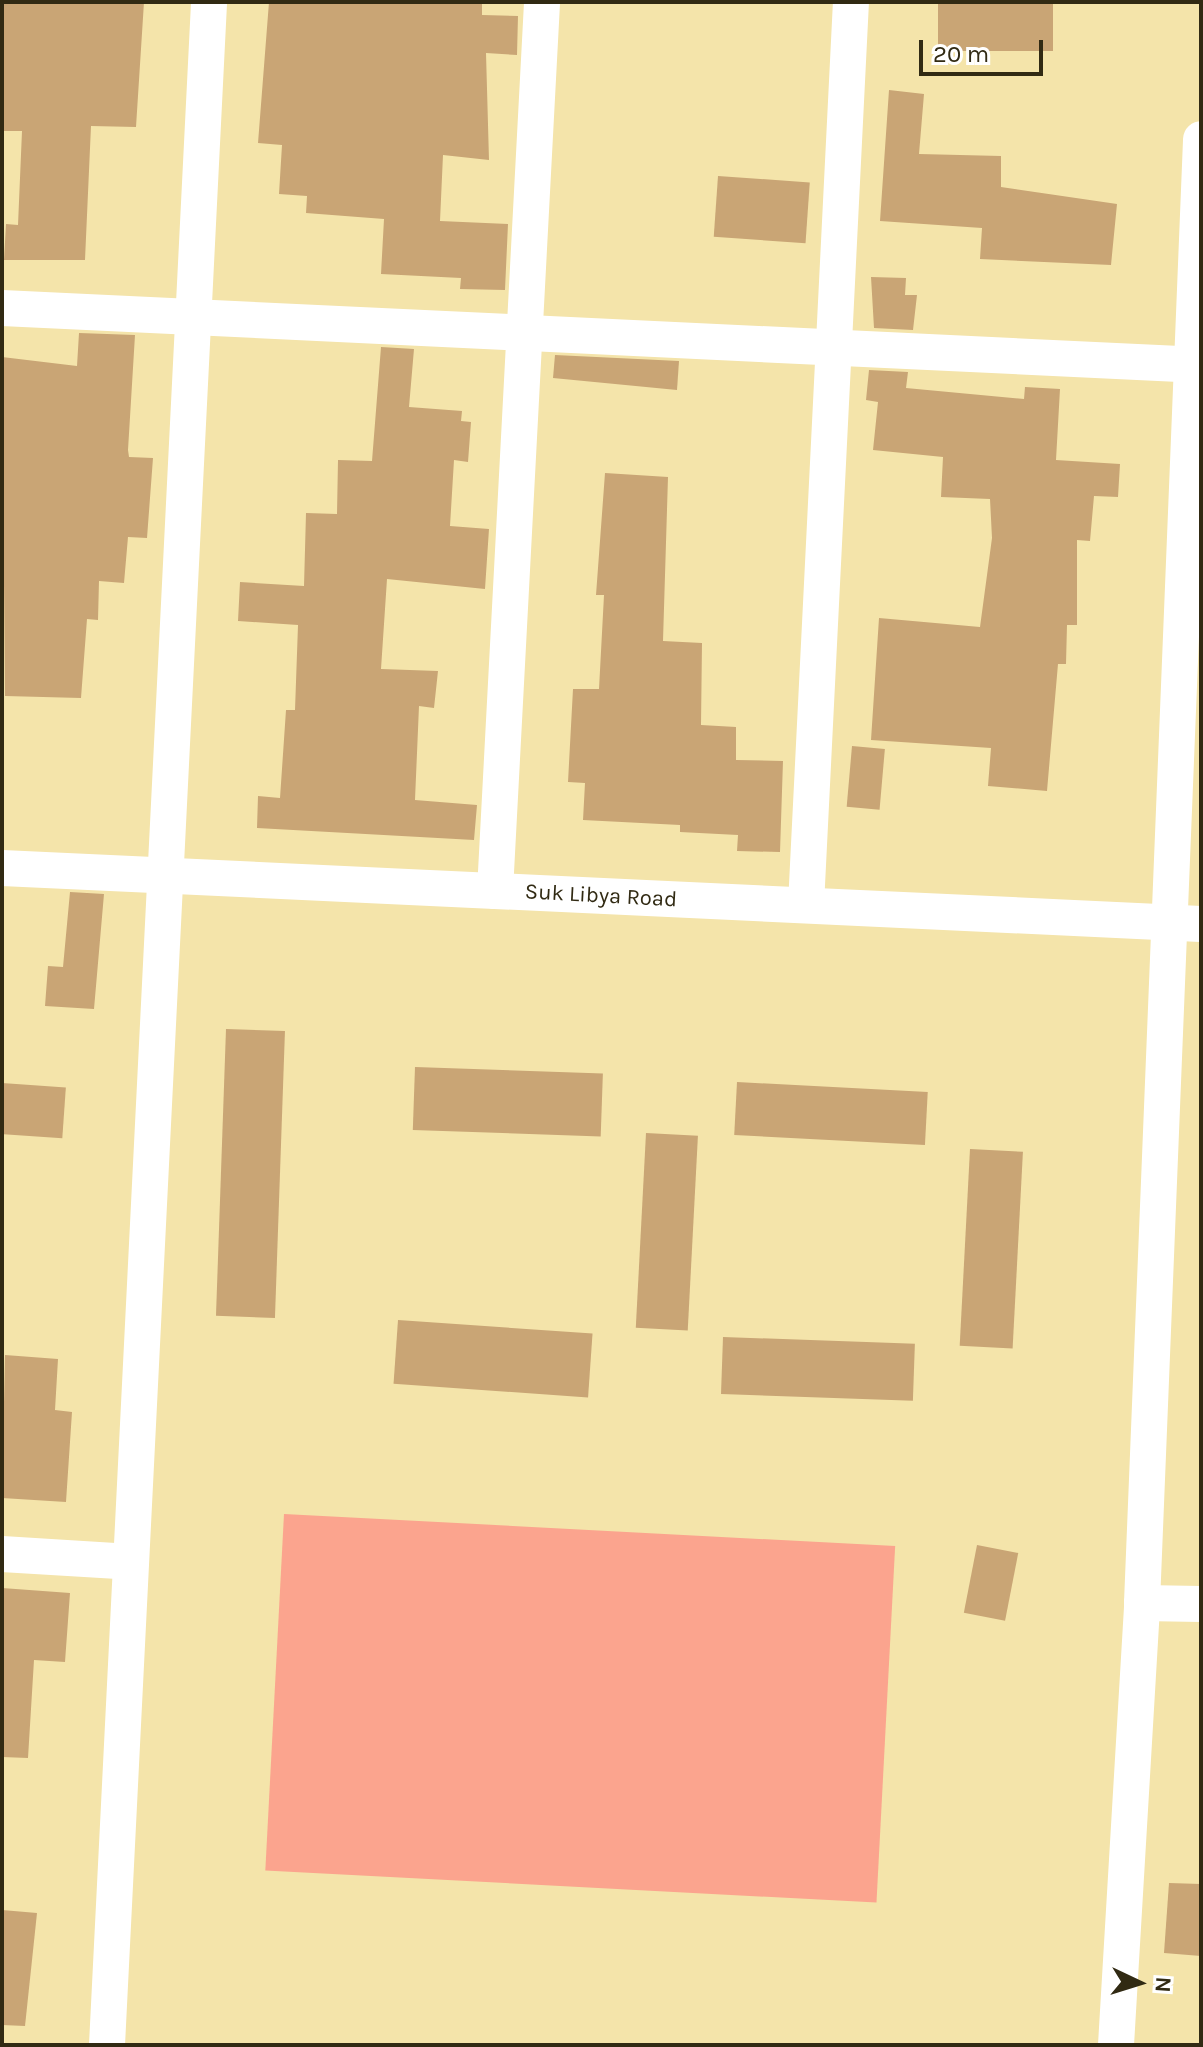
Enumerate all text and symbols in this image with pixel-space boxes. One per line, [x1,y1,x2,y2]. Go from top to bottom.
scale bar [923,24,1047,74]
text: 20 m [933,40,989,68]
street label: Suk Libya Road [524,879,678,913]
north arrow [1099,1943,1179,2023]
text: N [1149,1976,1176,1993]

